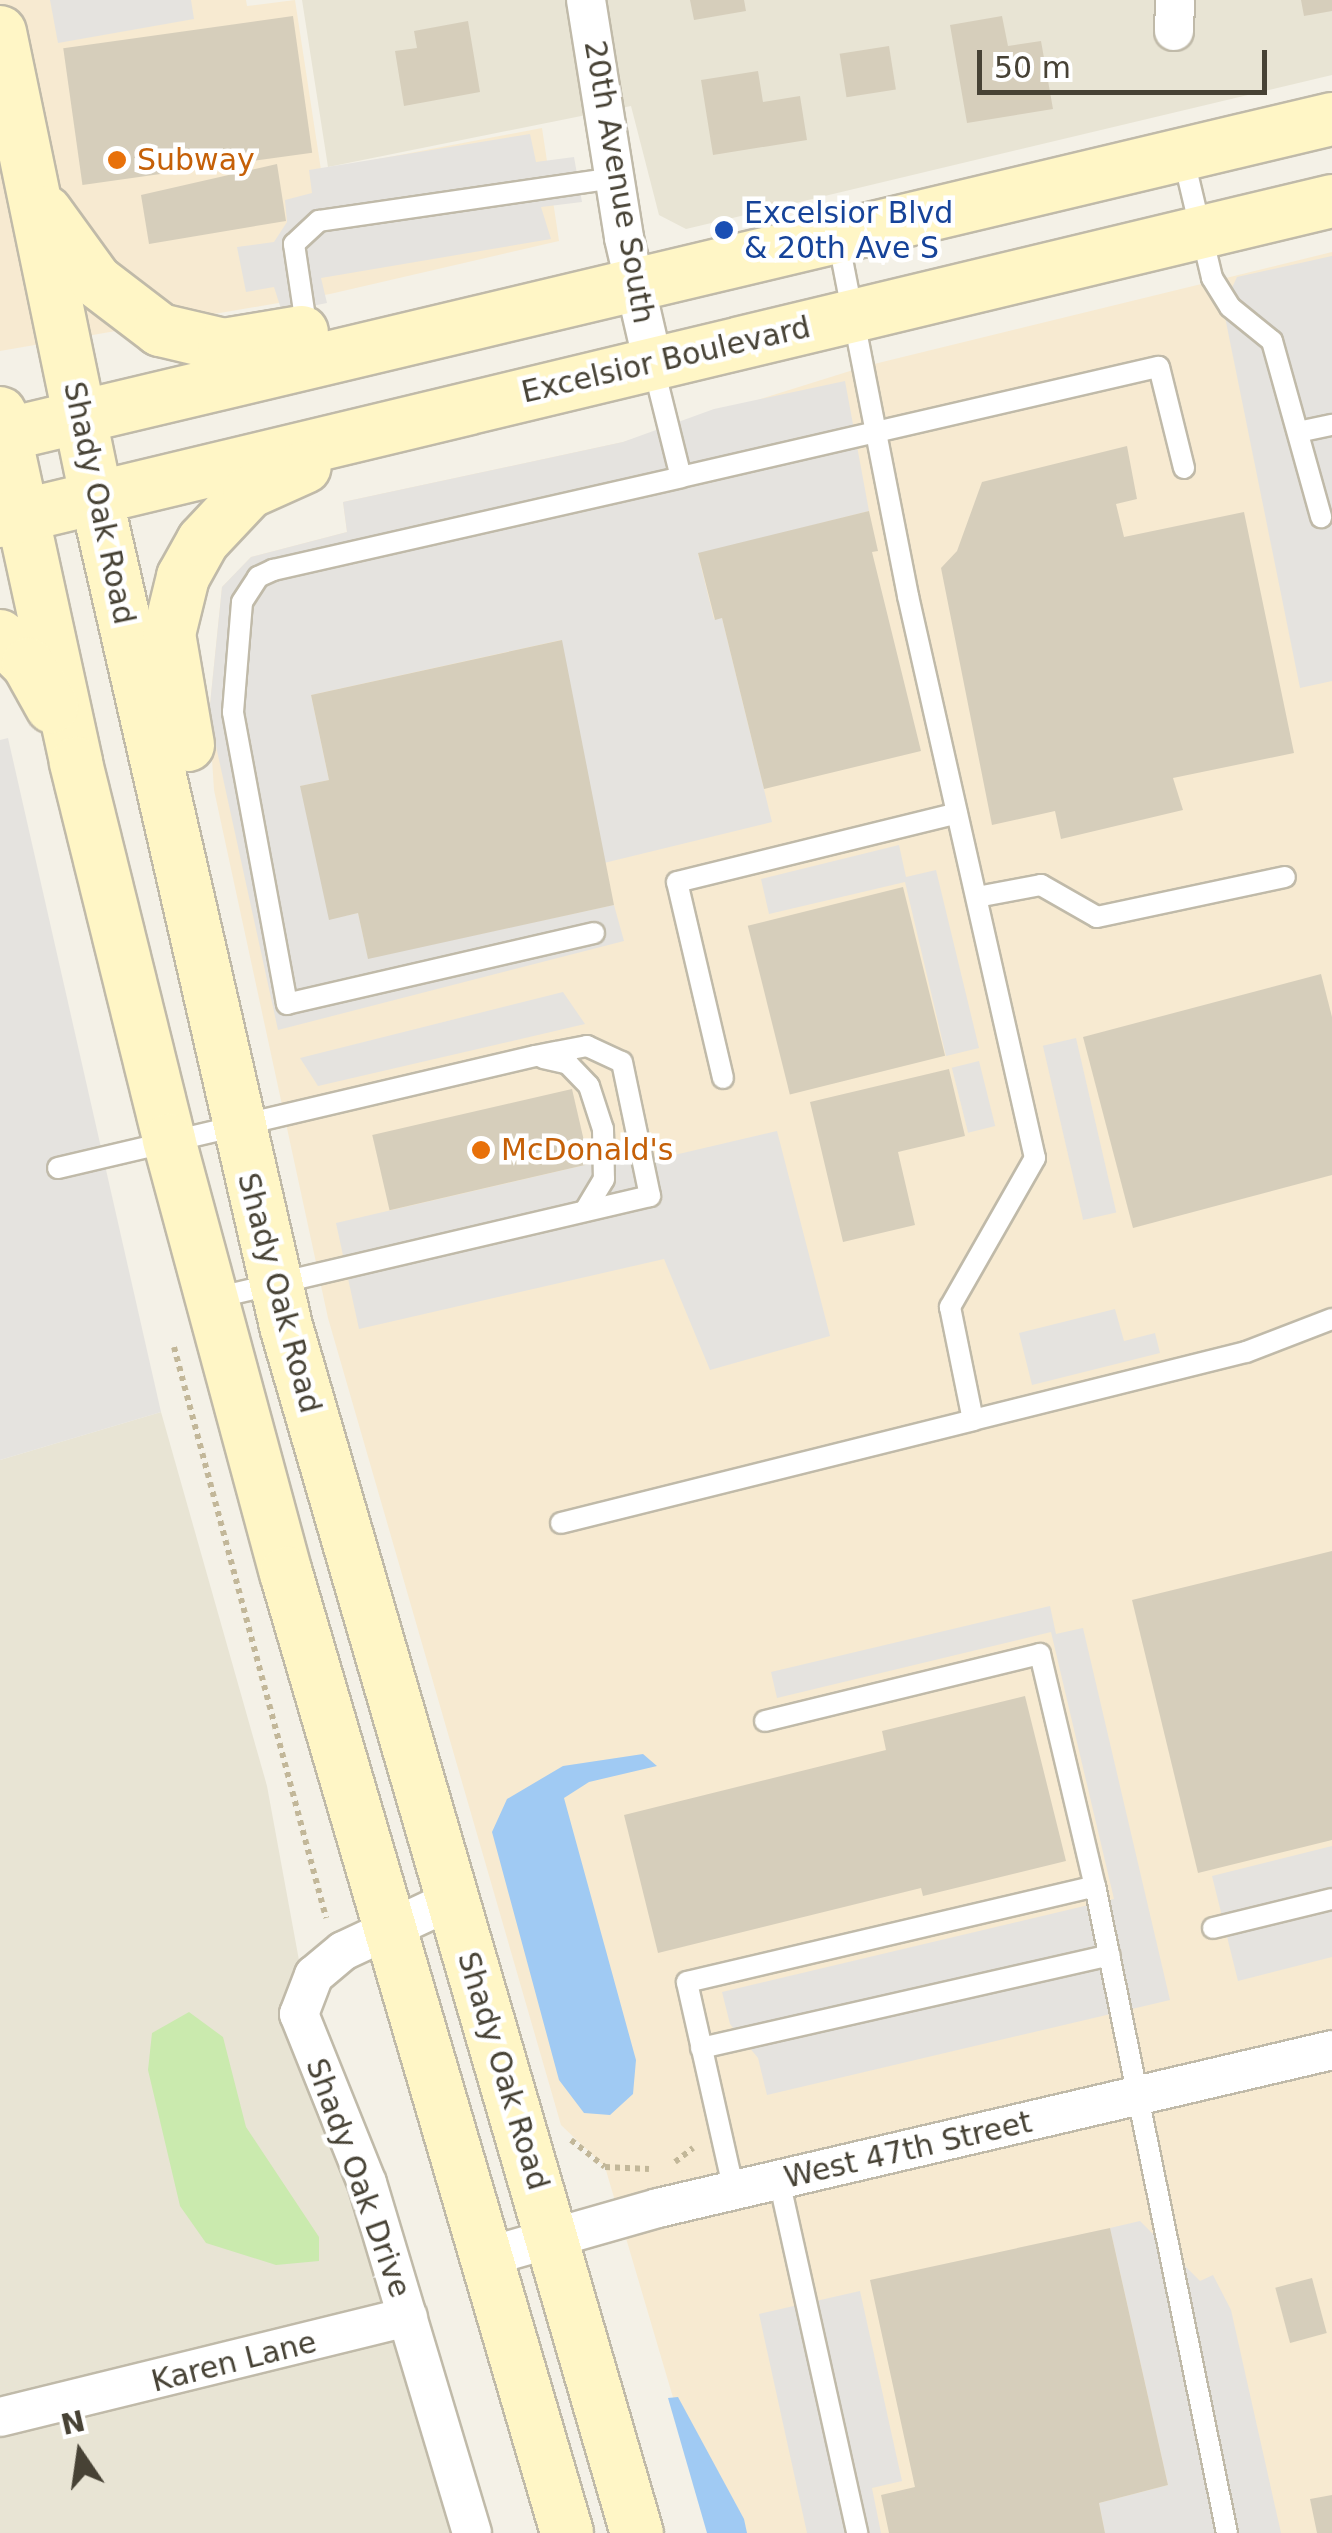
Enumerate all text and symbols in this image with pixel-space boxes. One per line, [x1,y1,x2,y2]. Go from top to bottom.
scale bar [982,30,1272,92]
street label: 20th Avenue South [576,38,662,326]
text: 50 m [994,50,1071,85]
place label: Subway [137,142,255,178]
marker: Subway [106,149,128,171]
place label: Excelsior Blvd & 20th Ave S [744,195,953,266]
marker: Excelsior Blvd & 20th Ave S [713,219,735,241]
street label: Excelsior Boulevard [518,309,814,411]
street label: Shady Oak Road [56,378,142,628]
place label: McDonald's [501,1132,673,1168]
marker: McDonald's [470,1139,492,1161]
street label: Shady Oak Road [230,1169,328,1417]
street label: Shady Oak Road [450,1948,556,2194]
street label: Shady Oak Drive [298,2054,418,2302]
street label: West 47th Street [781,2104,1035,2196]
street label: Karen Lane [148,2324,320,2400]
north arrow [30,2403,130,2503]
text: N [58,2405,88,2442]

